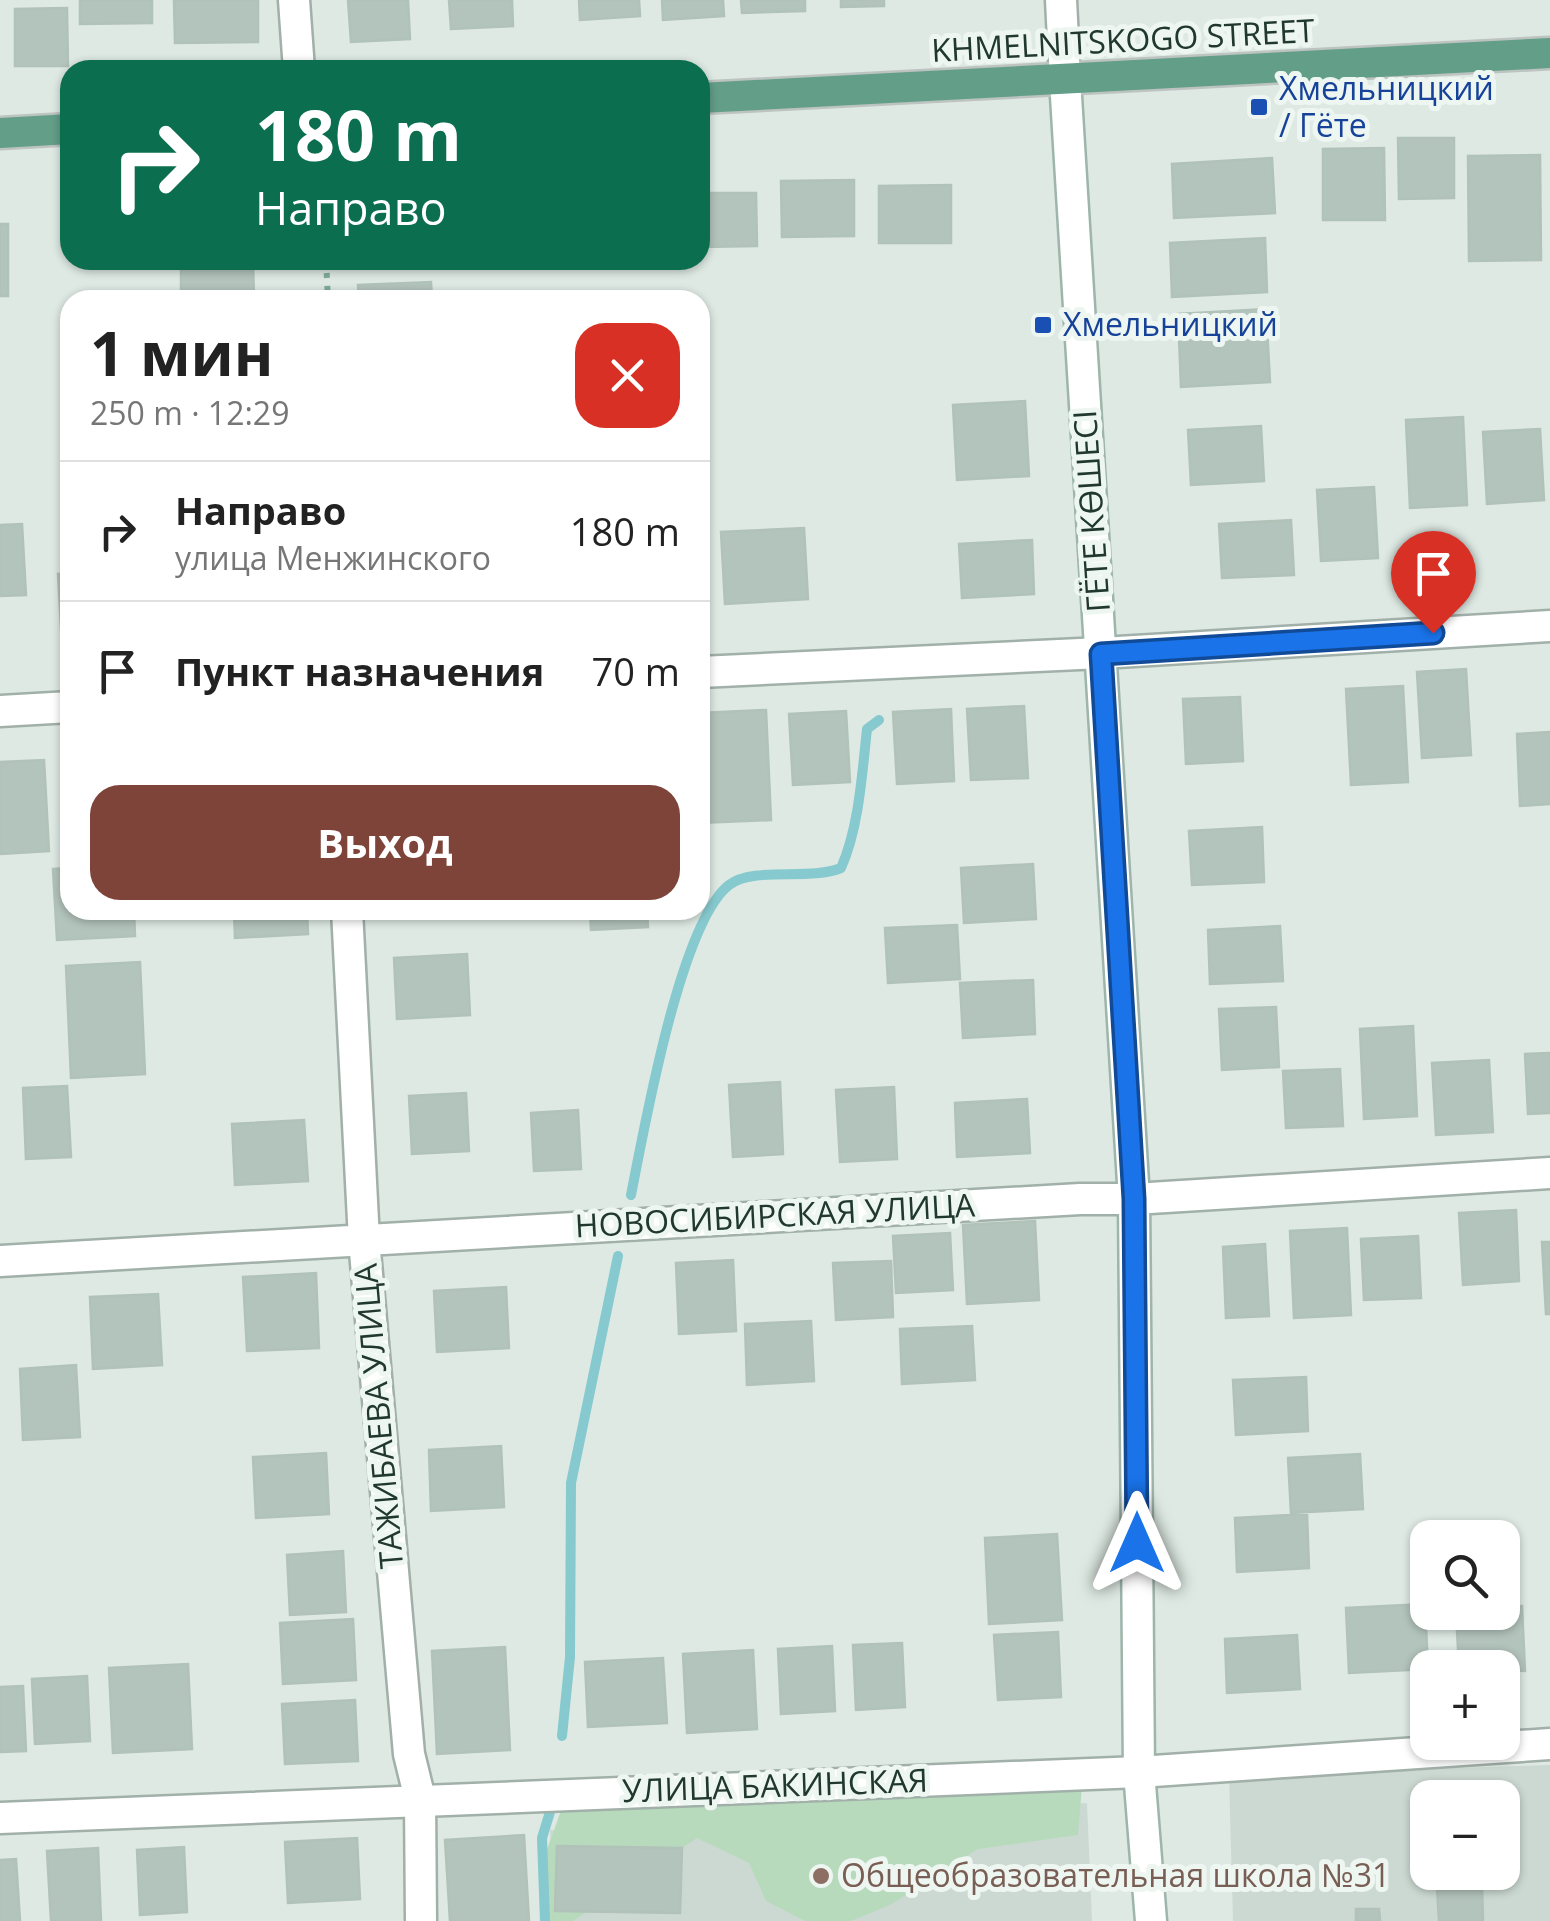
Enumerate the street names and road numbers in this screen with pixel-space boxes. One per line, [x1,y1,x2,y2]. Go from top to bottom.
street label: KHMELNITSKOGO STREET [930,8,1316,71]
street label: ГЁТЕ КӨШЕСІ [1062,409,1119,614]
street label: НОВОСИБИРСКАЯ УЛИЦА [574,1183,977,1246]
street label: ТАЖИБАЕВА УЛИЦА [343,1261,412,1571]
street label: УЛИЦА БАКИНСКАЯ [621,1758,929,1811]

